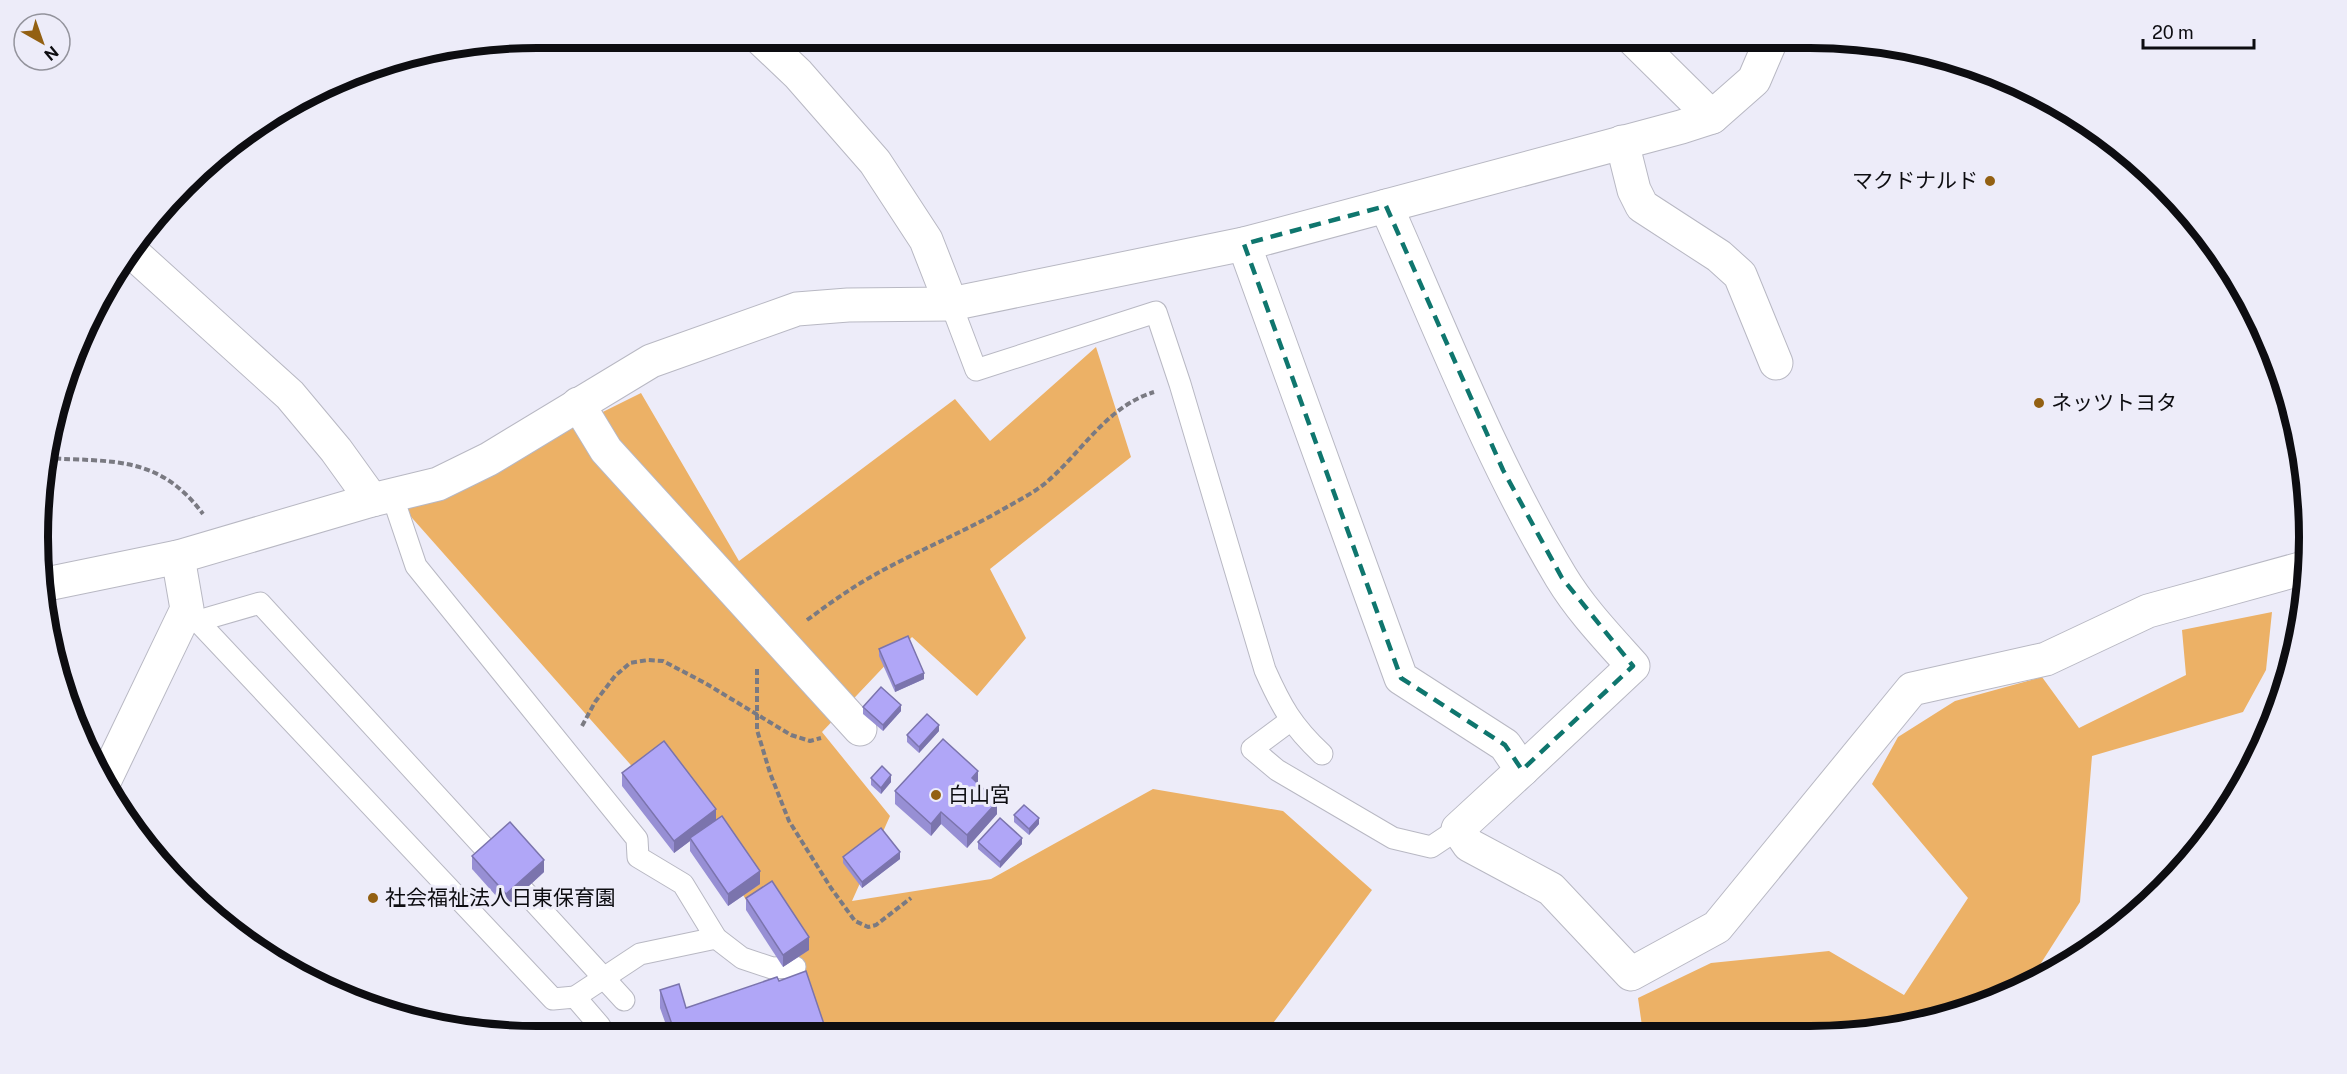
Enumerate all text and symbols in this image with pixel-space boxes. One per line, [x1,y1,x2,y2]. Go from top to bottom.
north arrow [12,12,72,72]
scale bar [2143,12,2254,50]
text: 20 m [2152,22,2194,43]
text: N [40,42,62,64]
place label: マクドナルド [1852,168,1978,193]
marker: マクドナルド [1983,174,1997,188]
place label: ネッツトヨタ [2051,390,2177,415]
marker: ネッツトヨタ [2032,396,2046,410]
place label: 白山宮 [948,782,1011,807]
marker: 白山宮 [929,788,943,802]
place label: 社会福祉法人日東保育園 [385,885,616,910]
marker: 社会福祉法人日東保育園 [366,891,380,905]

